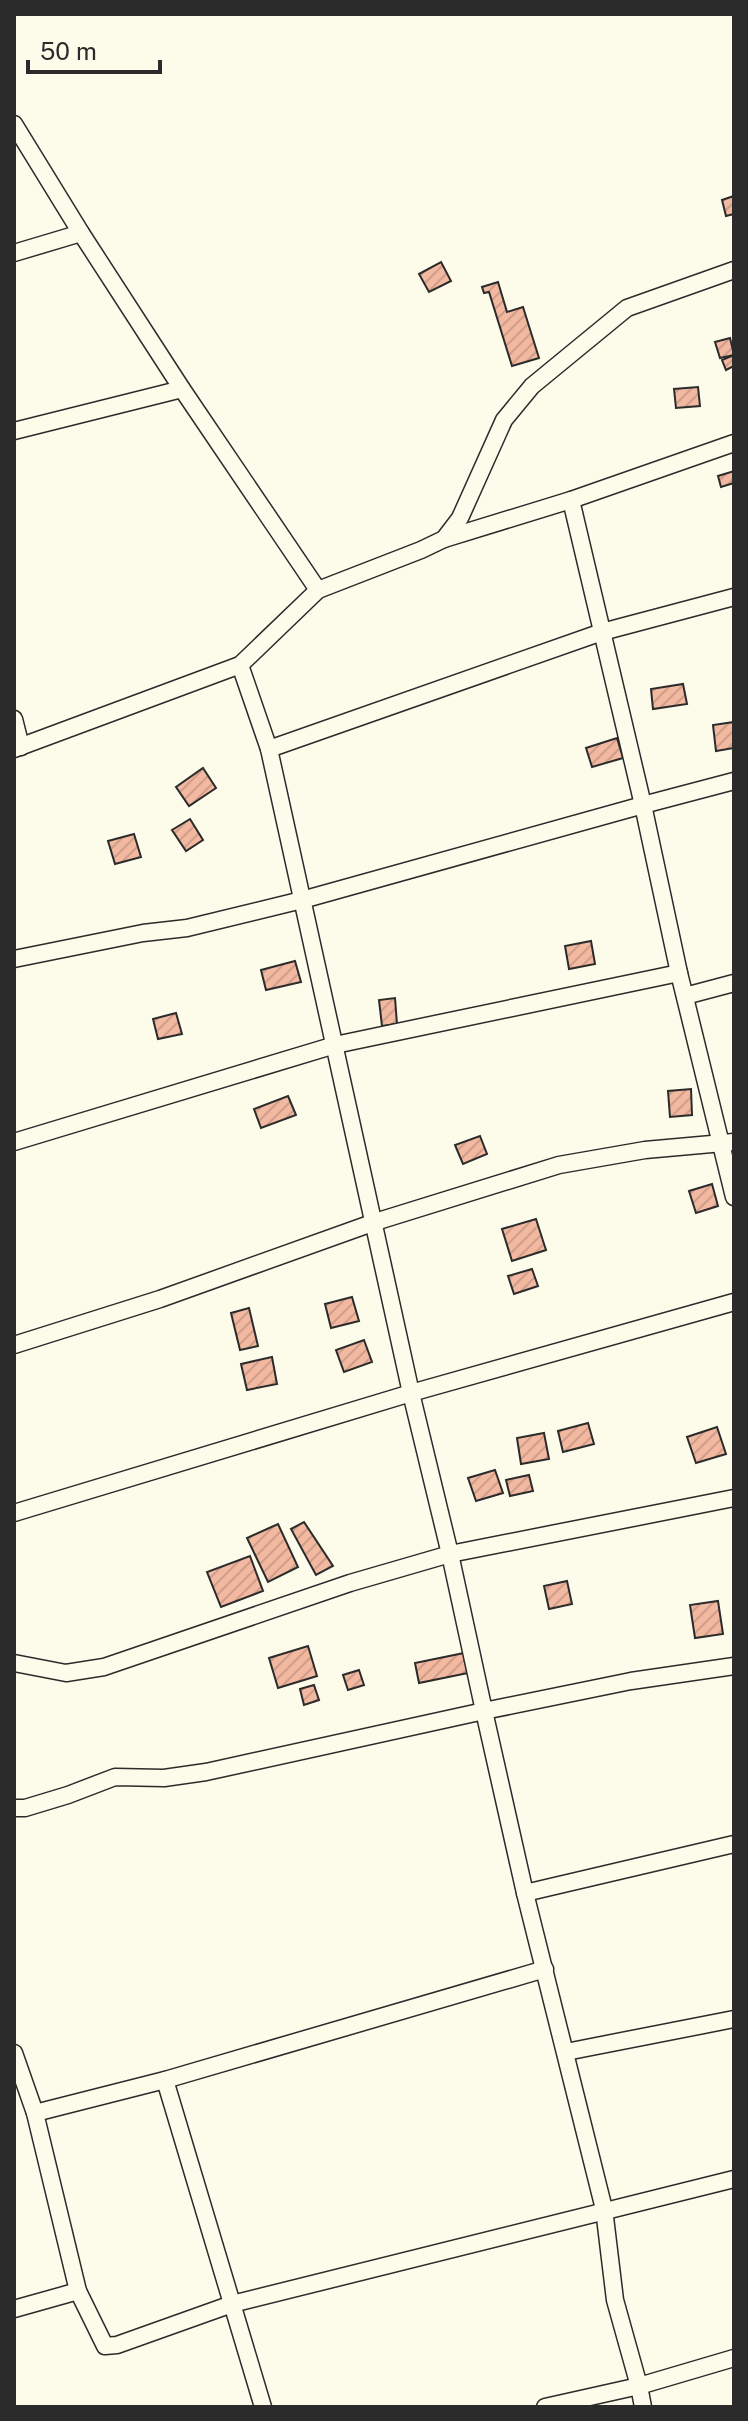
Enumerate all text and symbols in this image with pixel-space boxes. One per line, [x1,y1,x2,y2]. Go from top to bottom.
scale bar [28,24,160,74]
text: 50 m [40,37,97,65]

